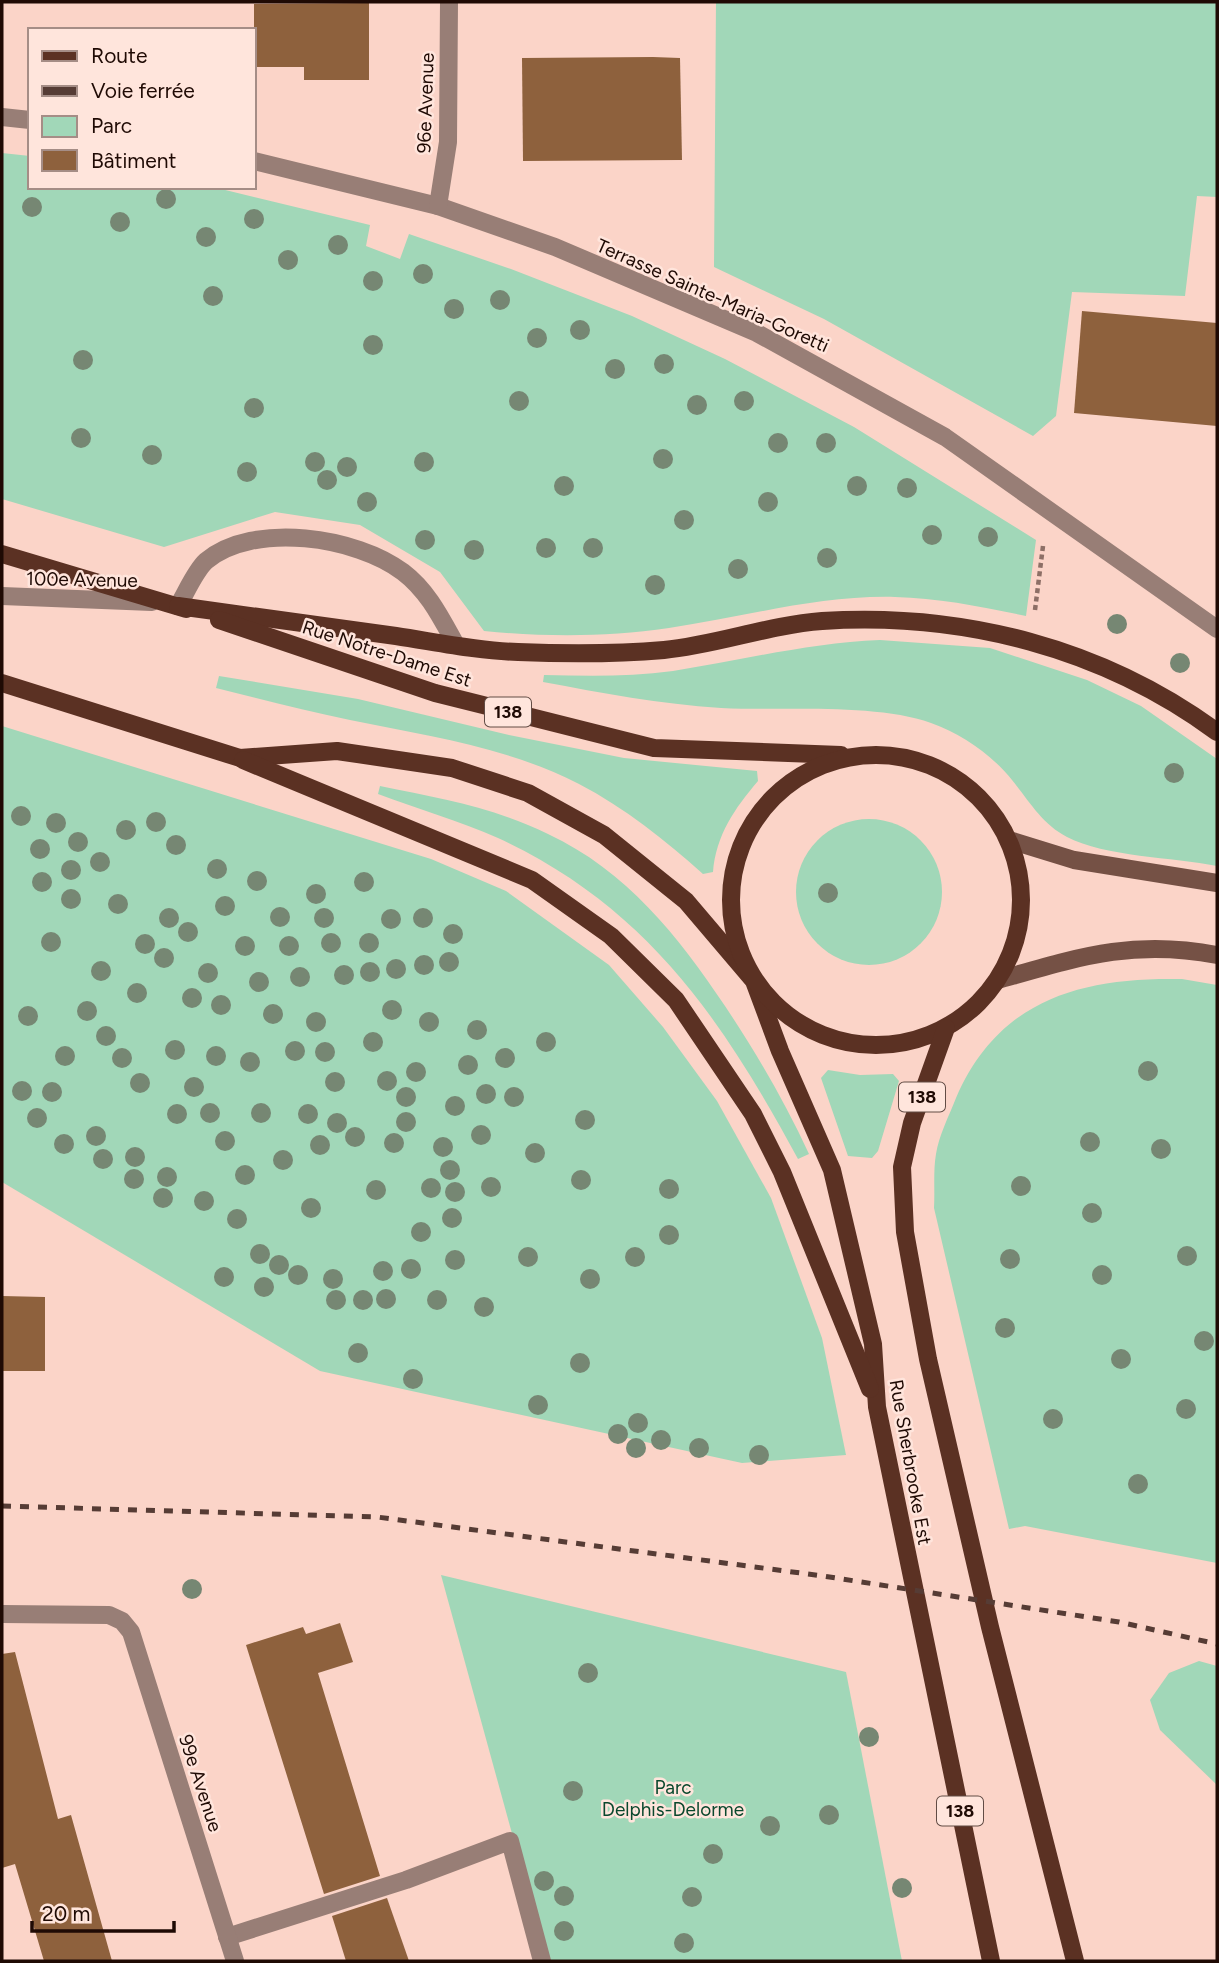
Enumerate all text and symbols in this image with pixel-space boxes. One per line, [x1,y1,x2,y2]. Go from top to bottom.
legend [28,28,256,189]
text: Route [91,43,147,68]
street label: 96e Avenue [412,52,439,154]
text: Voie ferrée [91,78,195,103]
text: Parc [91,113,132,138]
text: Bâtiment [91,148,176,173]
street label: Terrasse Sainte-Maria-Goretti [593,234,833,357]
street label: 100e Avenue [26,567,138,592]
street label: Rue Notre-Dame Est [299,615,474,692]
road number: 138 [485,698,531,726]
road number: 138 [899,1082,945,1112]
street label: Rue Sherbrooke Est [885,1378,936,1547]
street label: 99e Avenue [174,1732,227,1835]
park label: Parc Delphis-Delorme [602,1776,744,1821]
road number: 138 [937,1797,983,1826]
scale bar [32,1890,173,1934]
text: 20 m [42,1901,90,1926]

